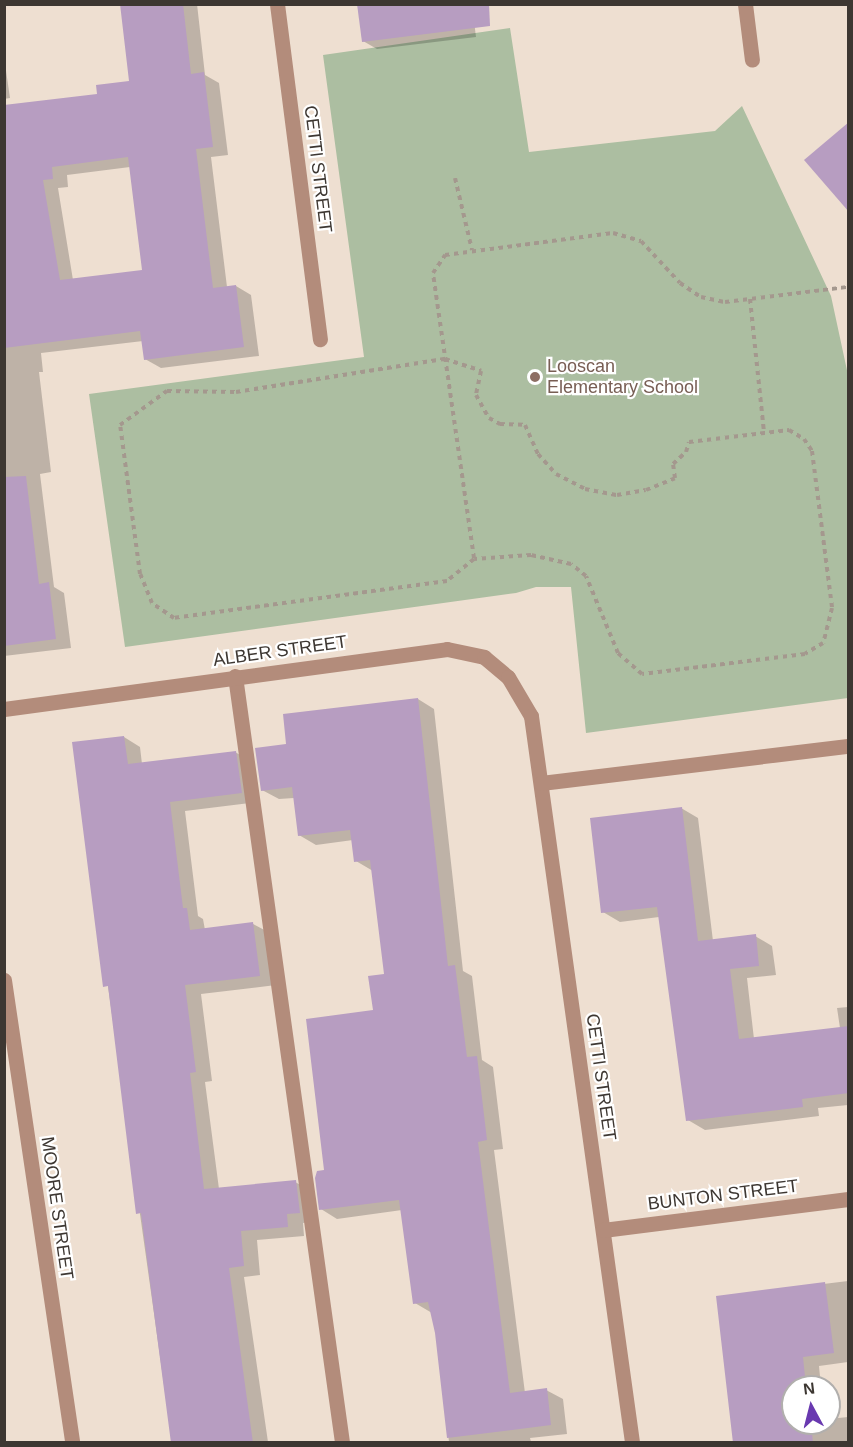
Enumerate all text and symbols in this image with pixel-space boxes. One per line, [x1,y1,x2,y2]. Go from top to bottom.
street label: CETTI STREET [299,104,337,234]
place label: Looscan Elementary School [547,356,698,398]
marker: Looscan Elementary School [528,370,542,384]
street label: ALBER STREET [212,631,348,671]
street label: CETTI STREET [581,1012,621,1142]
street label: MOORE STREET [36,1135,78,1281]
street label: BUNTON STREET [646,1175,800,1215]
north arrow [781,1375,841,1435]
text: N [802,1379,816,1398]

